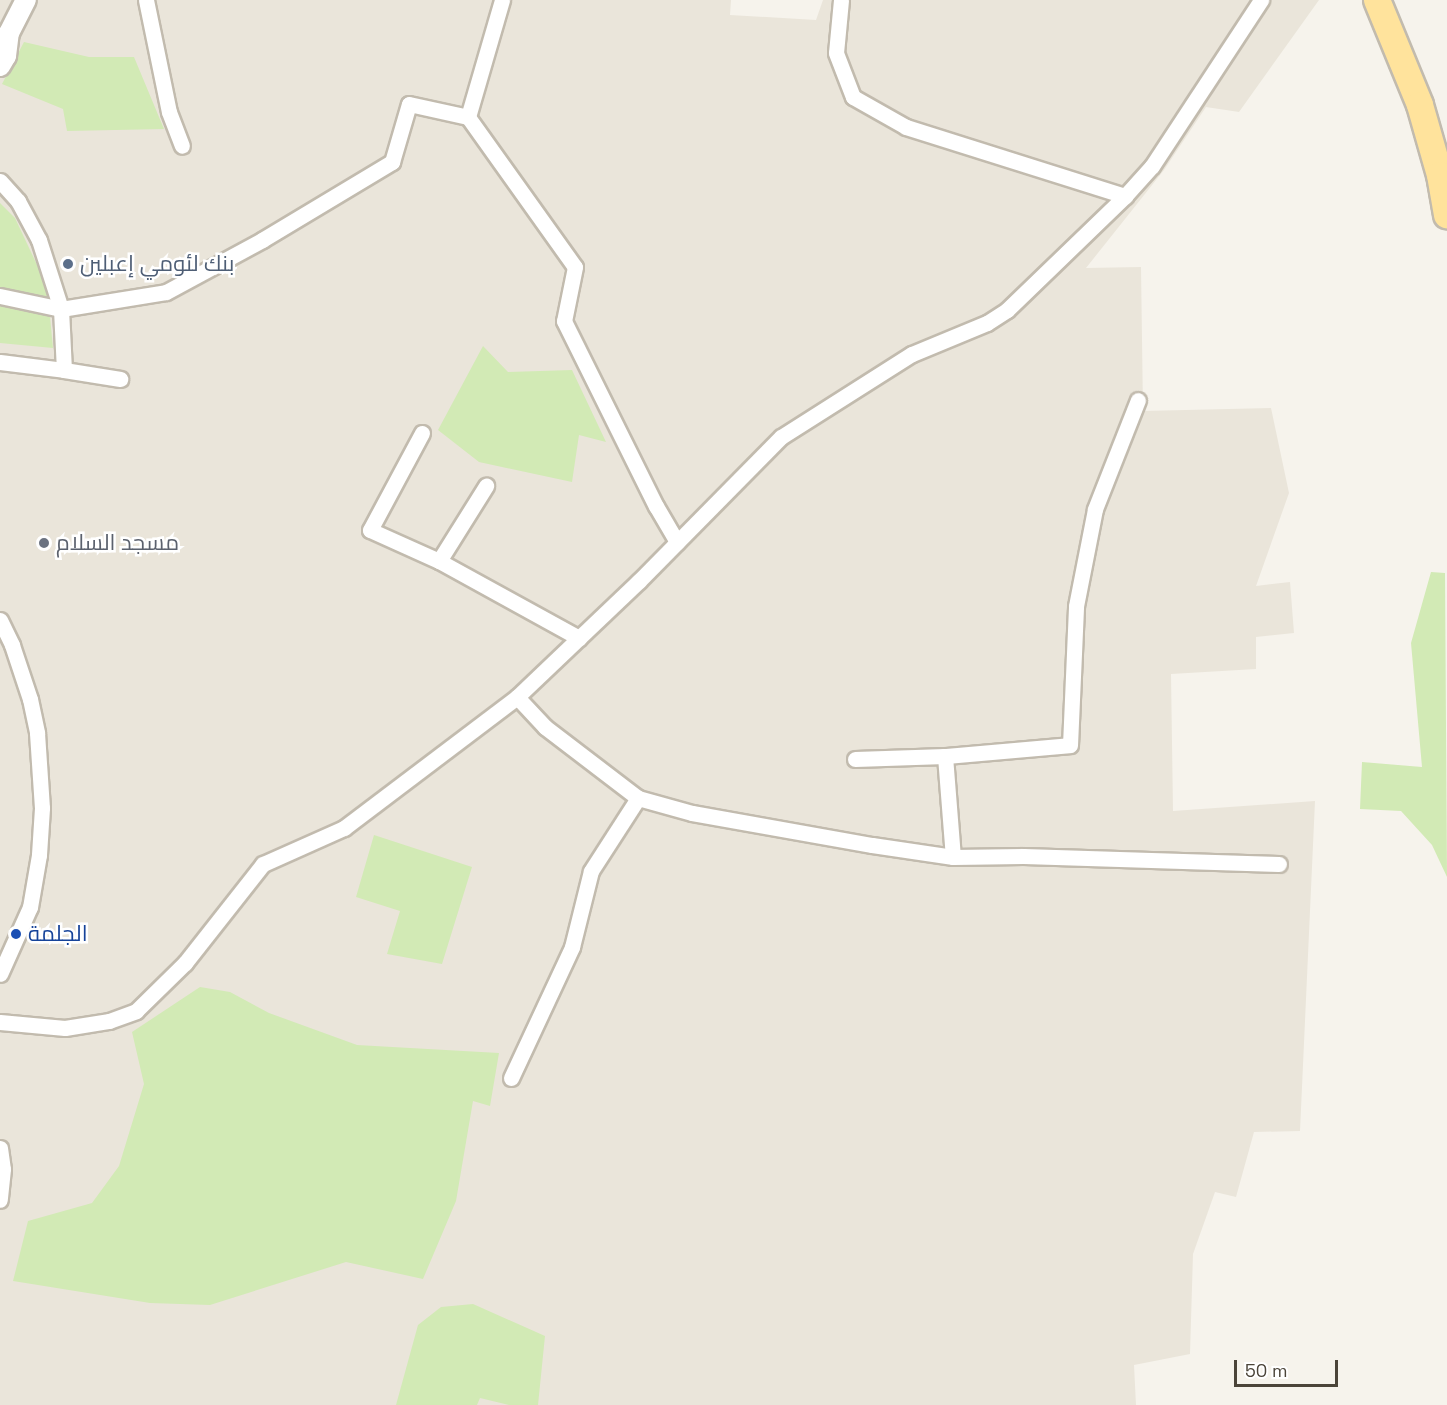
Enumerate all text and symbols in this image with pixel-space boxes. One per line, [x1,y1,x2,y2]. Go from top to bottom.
place label: بنك لئومي إعبلين [80,251,234,277]
marker: بنك لئومي إعبلين [61,257,75,271]
place label: مسجد السلام [56,530,179,556]
marker: مسجد السلام [37,536,51,550]
place label: الجلمة [28,921,88,947]
marker: الجلمة [9,927,23,941]
scale bar [1237,1348,1340,1386]
text: 50 m [1245,1359,1287,1382]

